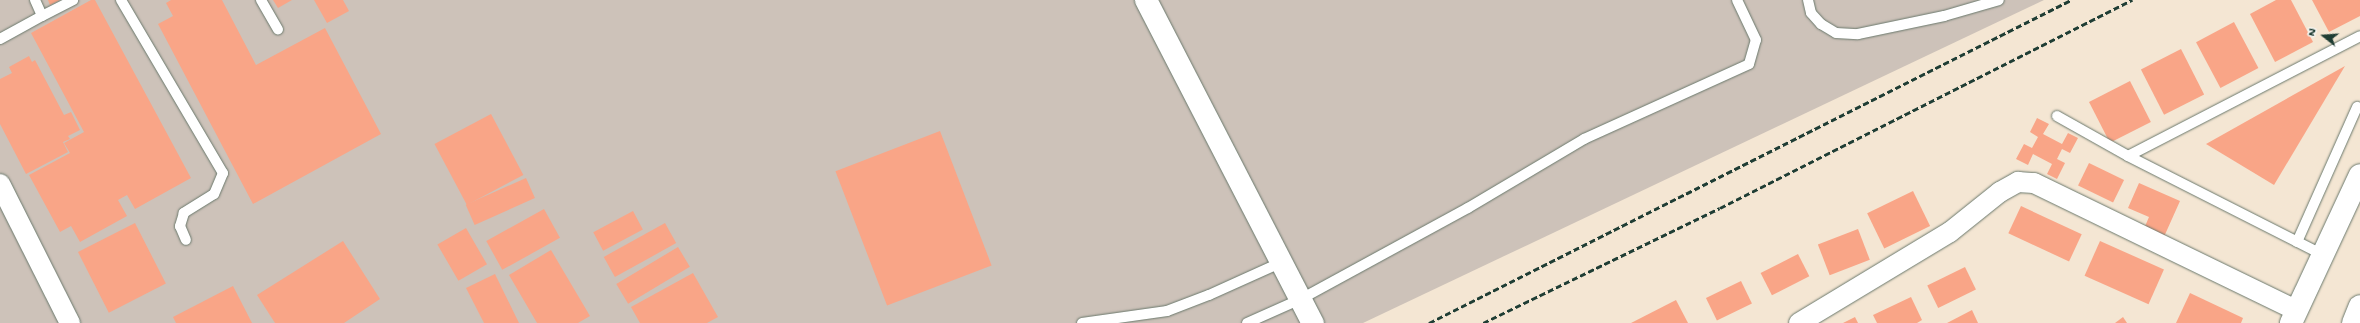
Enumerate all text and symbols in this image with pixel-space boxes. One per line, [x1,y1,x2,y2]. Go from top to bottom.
north arrow [2304,16,2344,56]
text: N [2306,27,2319,38]

